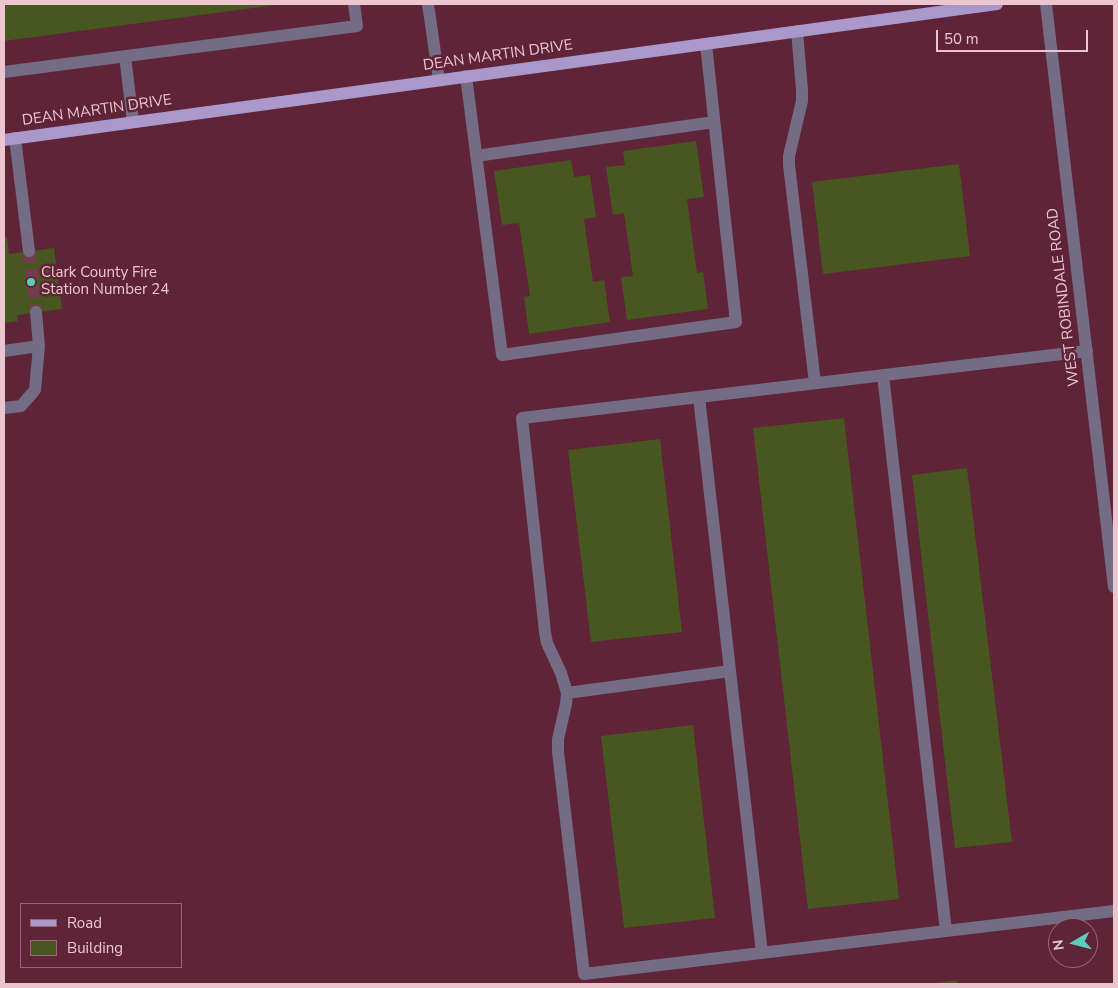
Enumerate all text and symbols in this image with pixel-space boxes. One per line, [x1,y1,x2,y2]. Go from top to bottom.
scale bar [938,20,1090,52]
text: 50 m [944,29,979,49]
street label: DEAN MARTIN DRIVE [422,37,574,75]
street label: DEAN MARTIN DRIVE [21,92,173,130]
street label: WEST ROBINDALE ROAD [1044,207,1084,387]
place label: Clark County Fire Station Number 24 [41,264,169,299]
marker: Clark County Fire Station Number 24 [25,276,37,288]
legend [20,903,182,968]
text: Road [67,913,102,933]
north arrow [1048,918,1098,968]
text: Building [67,938,123,958]
text: N [1049,939,1069,952]

